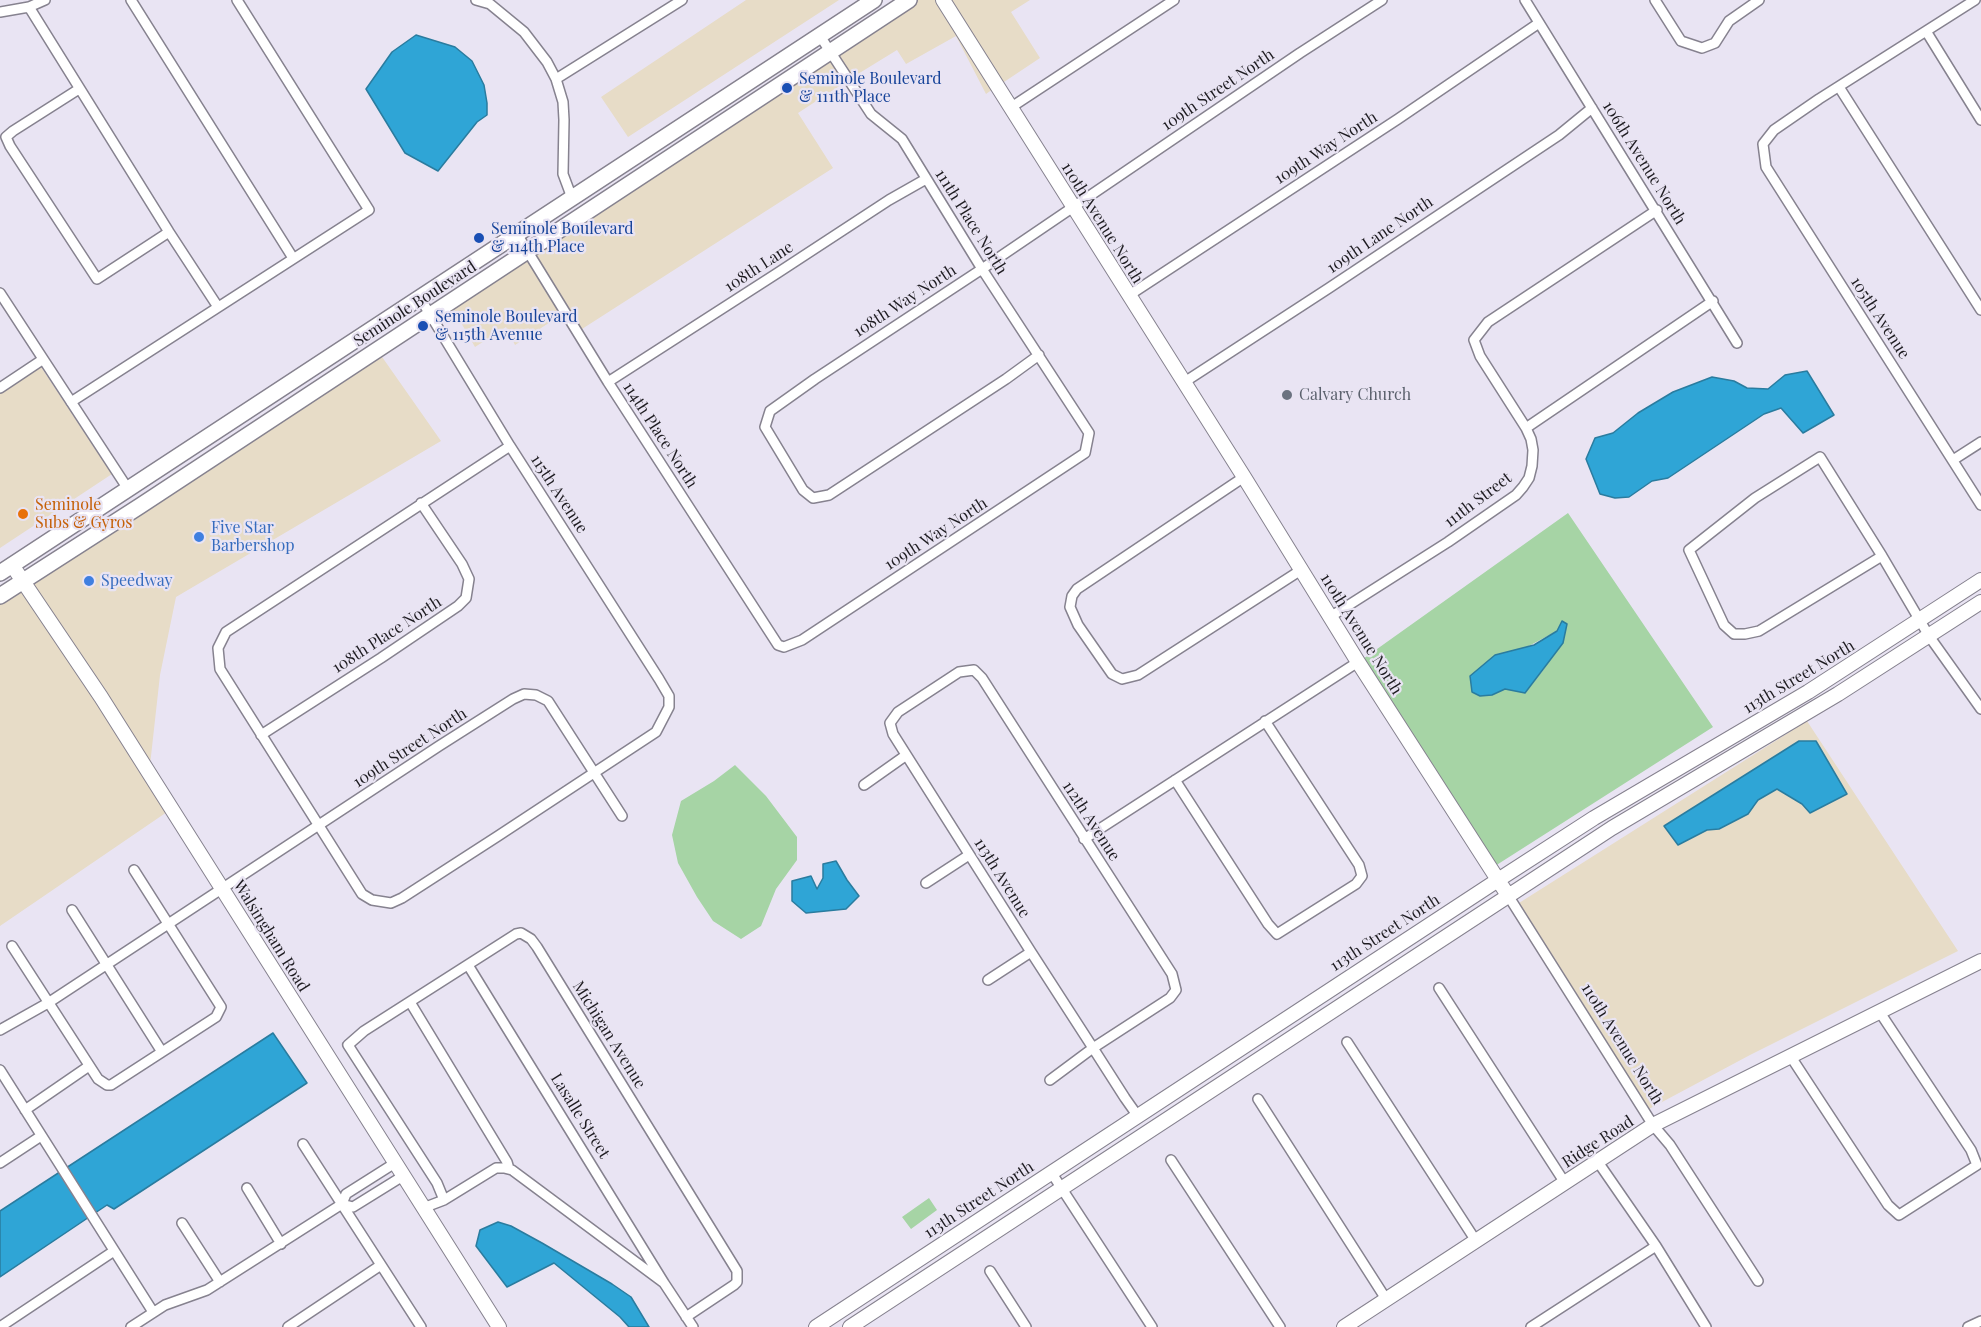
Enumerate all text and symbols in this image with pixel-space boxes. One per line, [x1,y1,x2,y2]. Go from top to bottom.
street label: 109th Street North [1158,45,1278,135]
place label: Seminole Boulevard & 111th Place [799,69,942,107]
marker: Seminole Boulevard & 111th Place [780,81,794,95]
street label: 106th Avenue North [1598,98,1690,228]
street label: 109th Way North [1271,108,1381,188]
street label: 110th Avenue North [1057,159,1147,287]
street label: 111th Place North [931,166,1011,278]
street label: 109th Lane North [1323,192,1437,278]
place label: Seminole Boulevard & 114th Place [491,219,634,257]
marker: Seminole Boulevard & 114th Place [472,231,486,245]
street label: 108th Lane [721,238,797,296]
street label: Seminole Boulevard [350,257,480,351]
street label: 108th Way North [850,261,960,341]
street label: 105th Avenue [1846,273,1914,363]
place label: Seminole Boulevard & 115th Avenue [435,307,578,345]
marker: Seminole Boulevard & 115th Avenue [416,319,430,333]
street label: 114th Place North [619,378,701,492]
place label: Calvary Church [1299,385,1411,405]
marker: Calvary Church [1280,388,1294,402]
street label: 115th Avenue [526,451,592,537]
street label: 111th Street [1440,468,1516,532]
street label: 109th Way North [881,494,991,574]
place label: Seminole Subs & Gyros [35,495,132,533]
marker: Seminole Subs & Gyros [16,507,30,521]
place label: Five Star Barbershop [211,518,295,556]
marker: Five Star Barbershop [192,530,206,544]
street label: 110th Avenue North [1316,570,1406,698]
place label: Speedway [101,571,173,591]
marker: Speedway [82,574,96,588]
street label: 108th Place North [329,593,445,677]
street label: 113th Street North [1740,636,1858,718]
street label: 109th Street North [350,704,470,792]
street label: 112th Avenue [1058,777,1124,865]
street label: 113th Avenue [970,834,1034,922]
street label: Walsingham Road [229,877,313,995]
street label: 113th Street North [1327,890,1443,976]
street label: Michigan Avenue [568,978,650,1092]
street label: 110th Avenue North [1577,980,1667,1108]
street label: Lasalle Street [546,1070,614,1162]
street label: Ridge Road [1559,1112,1637,1172]
street label: 113th Street North [921,1157,1037,1243]

